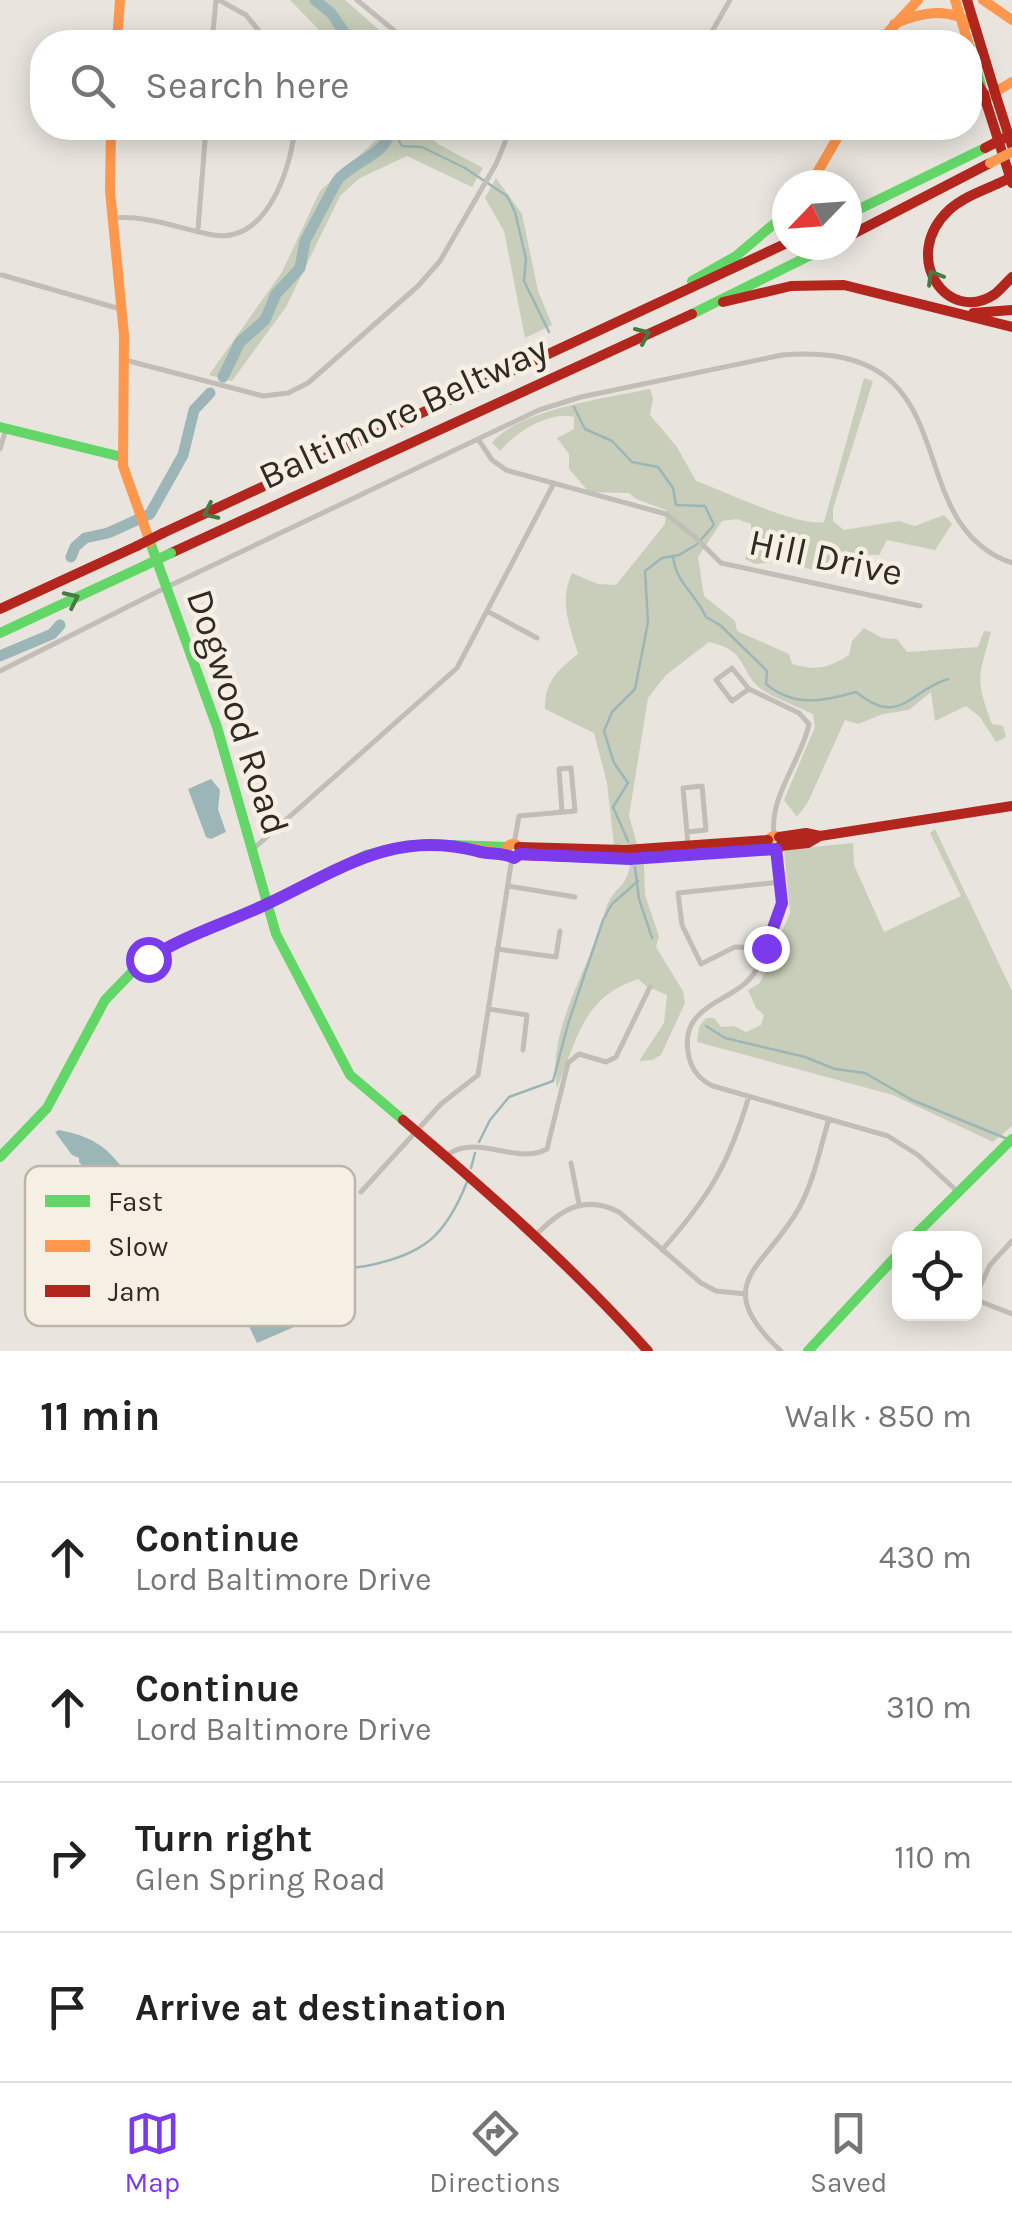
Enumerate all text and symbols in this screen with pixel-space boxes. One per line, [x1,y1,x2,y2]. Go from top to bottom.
search box [30,30,982,140]
icon: search [65,58,120,113]
text: Search here [145,63,349,108]
north arrow [772,170,862,260]
one-way arrow [927,270,947,288]
street label: Baltimore Beltway [252,326,555,499]
one-way arrow [633,327,651,347]
one-way arrow [202,499,220,519]
street label: Hill Drive [745,519,907,596]
street label: Dogwood Road [177,584,298,841]
one-way arrow [62,592,80,612]
route end [744,926,790,972]
route start [126,937,172,983]
legend [25,1166,355,1326]
text: Fast [108,1185,163,1218]
text: Slow [108,1230,168,1263]
map controls [892,1231,982,1321]
button: locate [892,1231,982,1321]
text: Jam [108,1275,161,1308]
text: 11 min [40,1391,160,1441]
text: Walk · 850 m [785,1398,972,1435]
text: Continue [135,1516,299,1561]
icon: ahead [40,1530,95,1585]
text: 430 m [879,1539,972,1576]
text: Lord Baltimore Drive [135,1561,431,1598]
text: Continue [135,1666,299,1711]
icon: ahead [40,1680,95,1735]
text: 310 m [886,1689,972,1726]
text: Lord Baltimore Drive [135,1711,431,1748]
text: Turn right [135,1816,312,1861]
icon: right [40,1830,95,1885]
text: 110 m [894,1839,972,1876]
text: Glen Spring Road [135,1861,386,1898]
icon: arrive [40,1980,95,2035]
text: Arrive at destination [135,1985,507,2030]
tab: Map [125,2106,180,2199]
tab: Directions [429,2106,561,2199]
tab: Saved [810,2106,887,2199]

